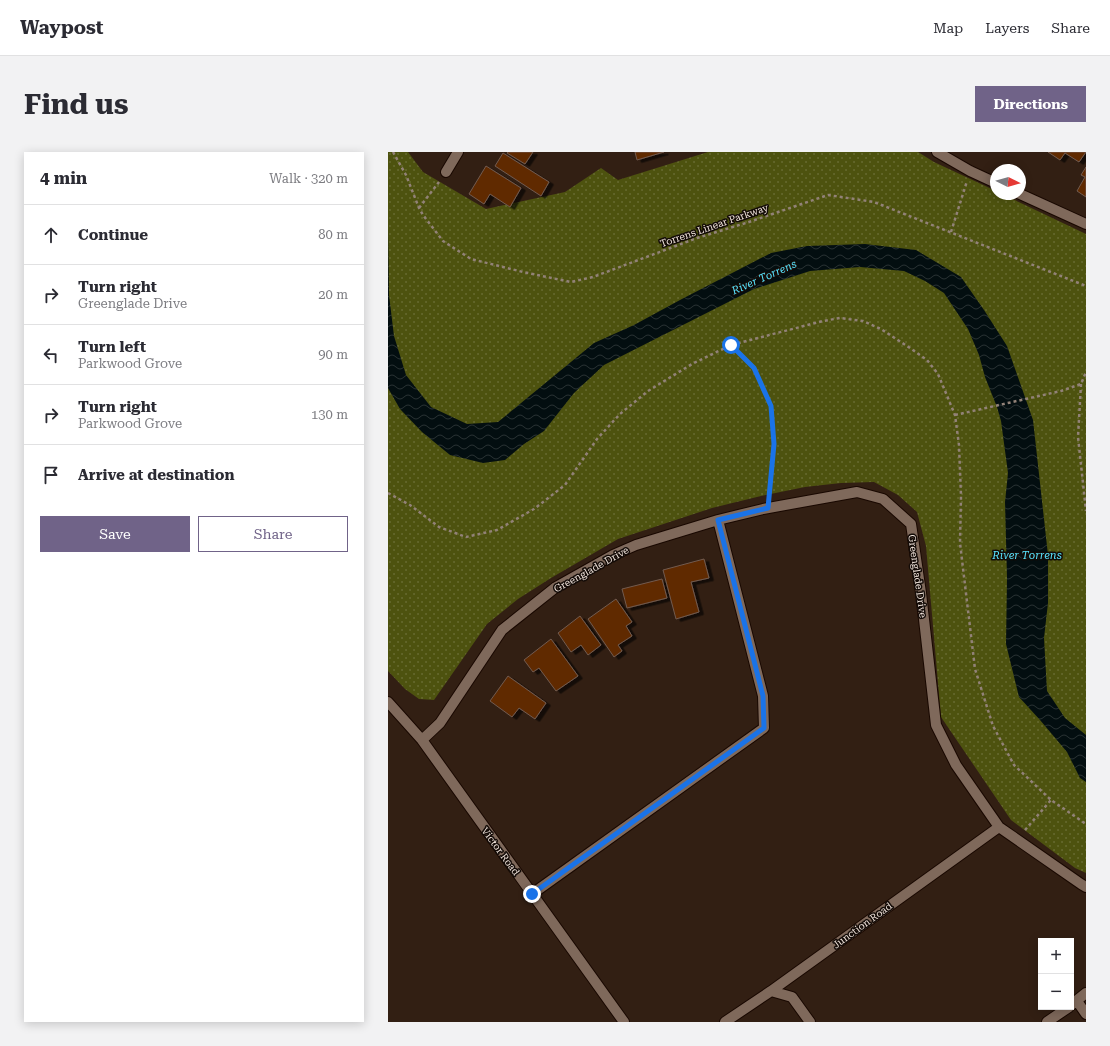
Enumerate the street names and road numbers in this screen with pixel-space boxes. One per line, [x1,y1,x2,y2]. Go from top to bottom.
street label: Torrens Linear Parkway [658,202,770,249]
street label: Greenglade Drive [906,534,929,619]
street label: Greenglade Drive [552,544,631,595]
street label: Victor Road [479,825,522,878]
street label: Junction Road [831,900,894,951]

